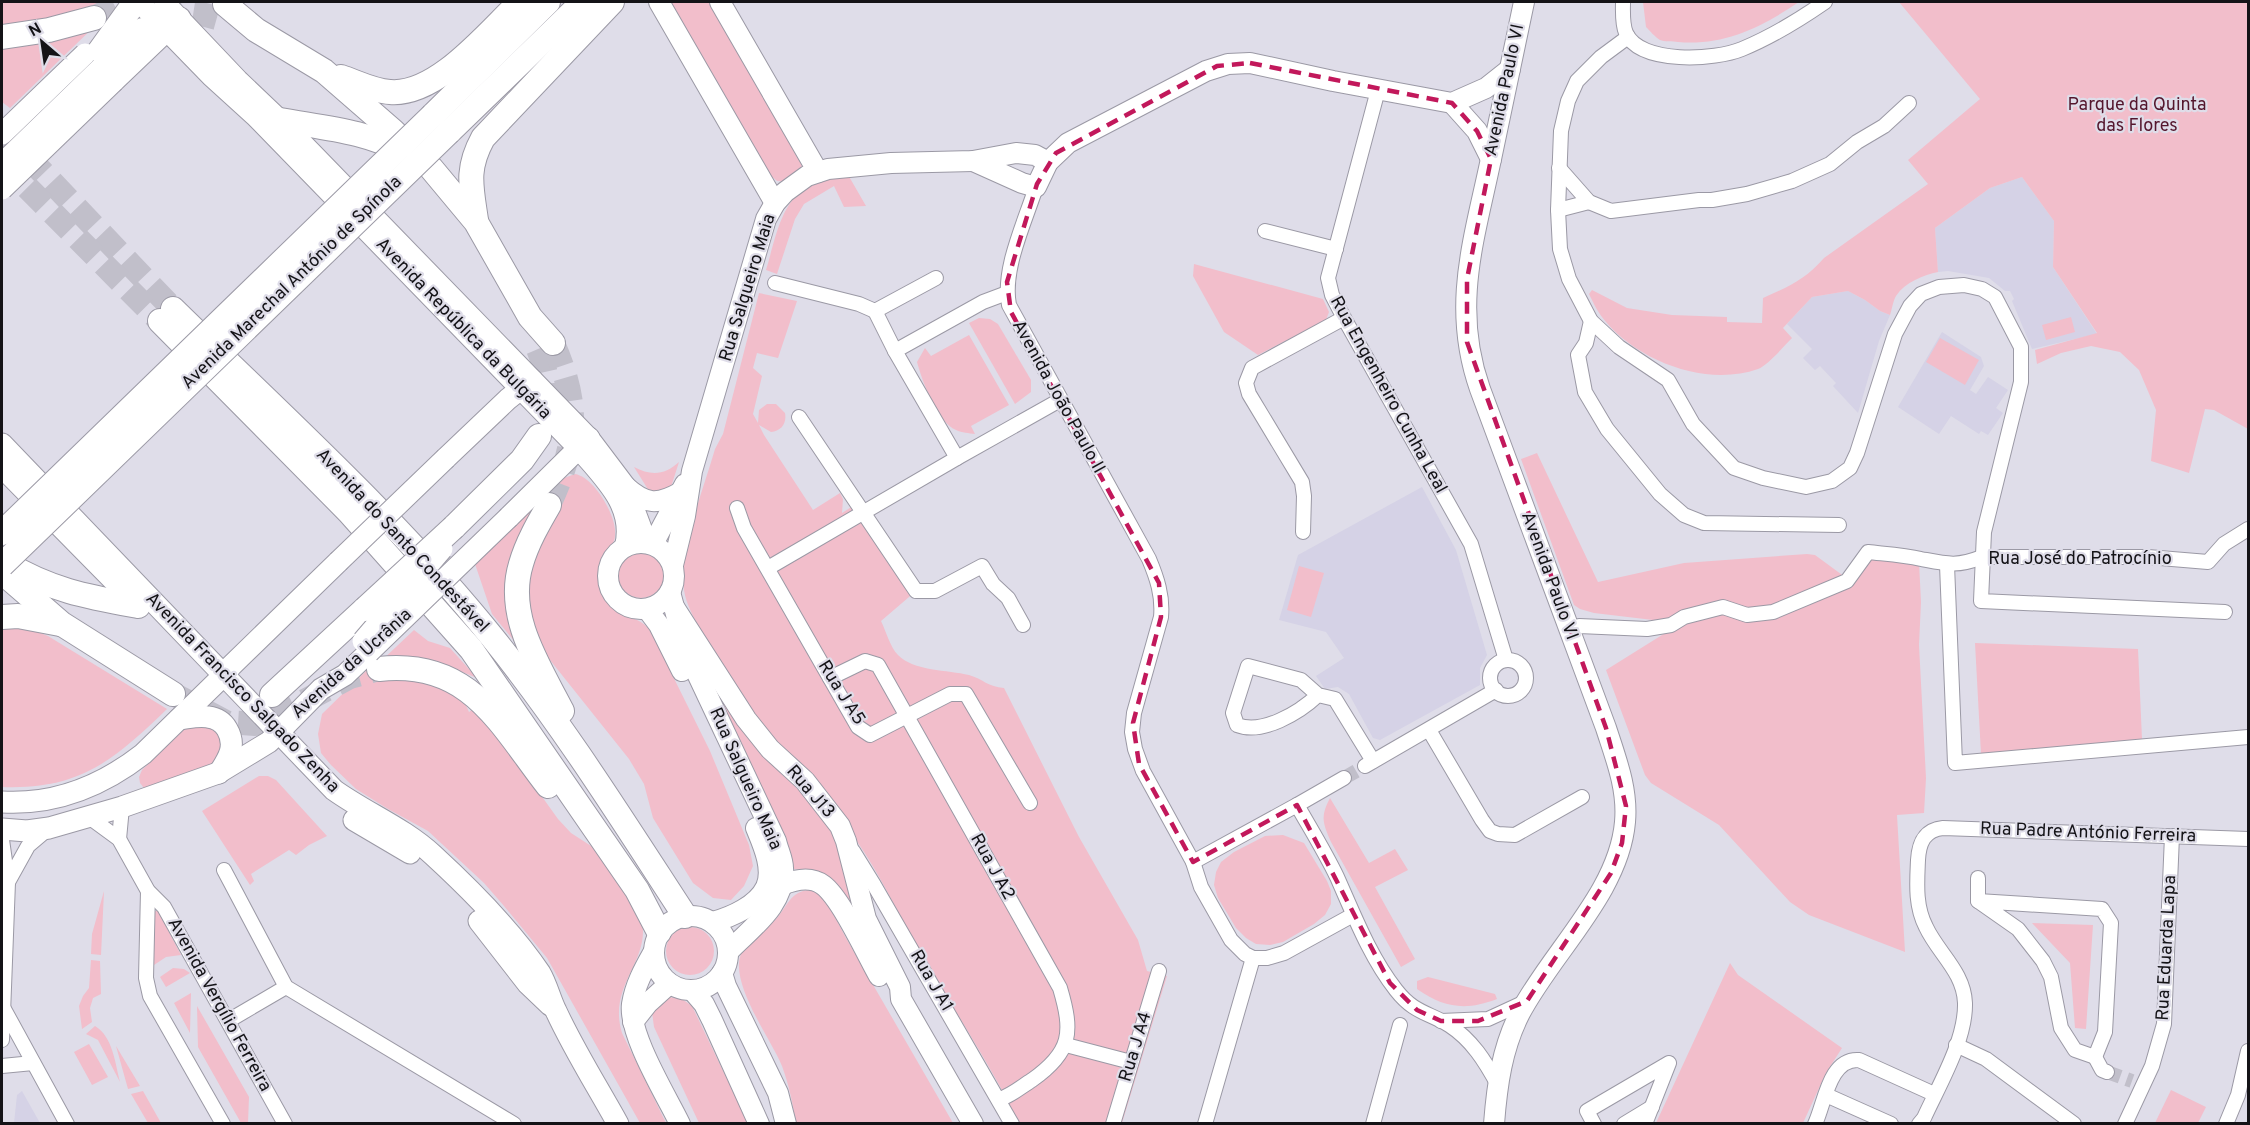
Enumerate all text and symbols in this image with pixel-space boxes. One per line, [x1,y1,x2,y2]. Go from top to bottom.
north arrow [12,12,72,72]
text: N [26,19,46,42]
street label: Avenida Paulo VI [1480,22,1530,158]
park label: Parque da Quinta das Flores [2068,94,2206,138]
street label: Avenida Marechal António de Spínola [177,171,407,395]
street label: Rua Salgueiro Maia [715,211,781,365]
street label: Avenida República da Bulgária [370,233,556,425]
street label: Rua Engenheiro Cunha Leal [1324,292,1452,498]
street label: Avenida João Paulo II [1006,316,1110,478]
street label: Avenida do Santo Condestável [310,444,494,638]
street label: Avenida Paulo VI [1515,509,1583,643]
street label: Rua José do Patrocínio [1988,548,2172,571]
street label: Avenida Francisco Salgado Zenha [140,588,344,798]
street label: Avenida da Ucrânia [287,604,417,724]
street label: Rua J A5 [812,656,870,730]
street label: Rua Salgueiro Maia [703,704,787,854]
street label: Rua J13 [781,761,839,823]
street label: Rua Padre António Ferreira [1979,818,2197,848]
street label: Rua J A2 [964,830,1020,904]
street label: Rua Eduarda Lapa [2152,875,2182,1021]
street label: Avenida Vergílio Ferreira [162,914,276,1096]
street label: Rua J A1 [904,946,958,1016]
street label: Rua J A4 [1114,1009,1158,1085]

